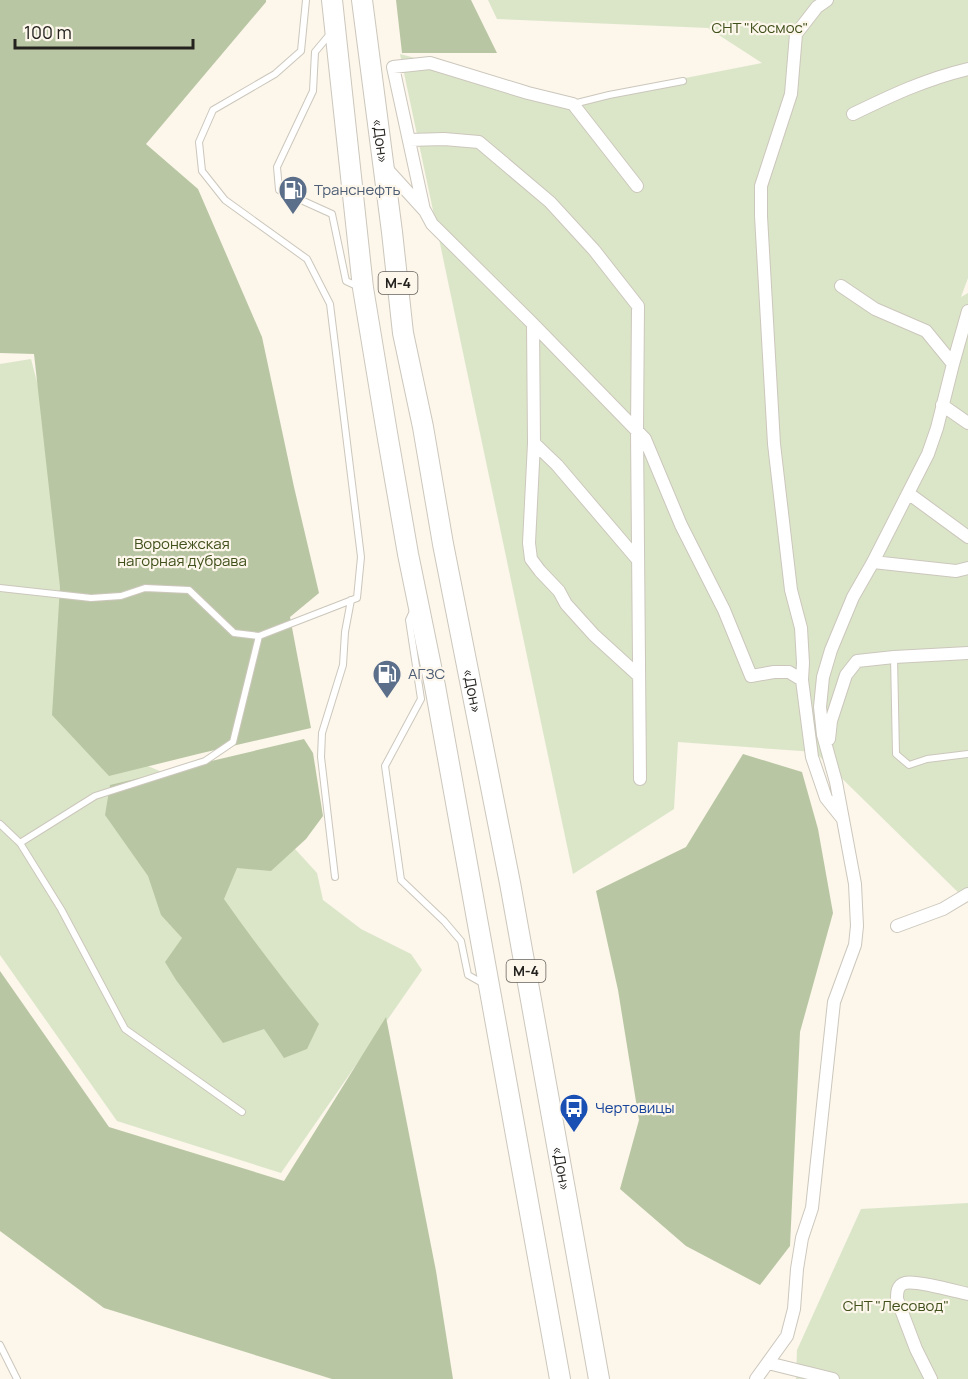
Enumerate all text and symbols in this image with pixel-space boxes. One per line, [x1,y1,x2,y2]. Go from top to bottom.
scale bar [15,12,194,50]
park label: СНТ "Космос" [712,17,808,38]
text: 100 m [24,20,72,44]
street label: «Дон» [367,117,394,164]
fuel station icon: Транснефть [277,174,309,216]
place label: Транснефть [314,179,400,200]
road number: М-4 [378,272,418,294]
park label: Воронежская нагорная дубрава [117,533,247,571]
fuel station icon: АГЗС [371,658,403,700]
place label: АГЗС [408,663,445,684]
street label: «Дон» [458,667,487,715]
road number: М-4 [506,960,546,982]
bus stop icon: Чертовицы [558,1092,590,1134]
place label: Чертовицы [595,1097,675,1118]
street label: «Дон» [547,1145,576,1192]
park label: СНТ "Лесовод" [843,1295,949,1316]

